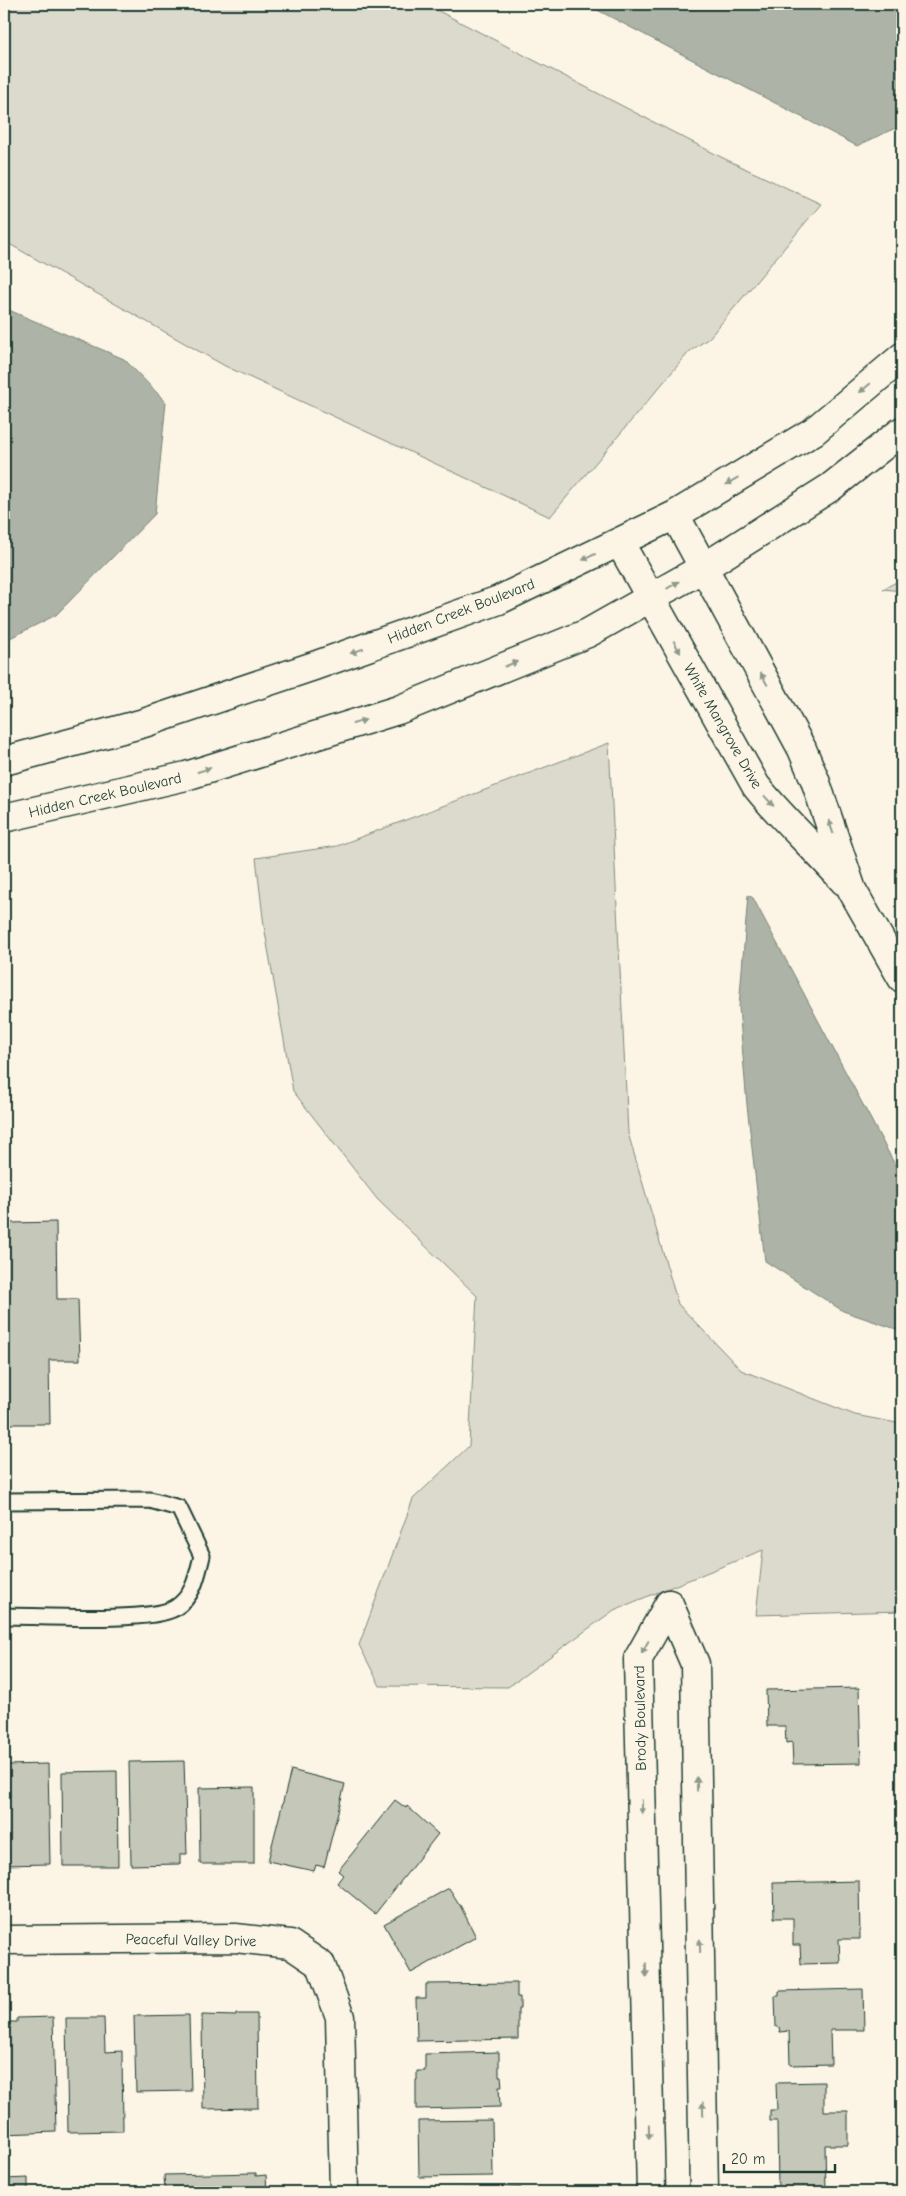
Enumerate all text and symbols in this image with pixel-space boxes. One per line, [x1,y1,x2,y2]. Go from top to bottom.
one-way arrow [859,383,872,394]
one-way arrow [725,476,738,485]
one-way arrow [582,554,596,562]
street label: Hidden Creek Boulevard [385,575,537,647]
one-way arrow [666,581,679,590]
one-way arrow [673,639,681,654]
one-way arrow [349,647,364,655]
one-way arrow [504,660,519,668]
street label: White Mangrove Drive [680,660,766,792]
one-way arrow [760,672,768,687]
one-way arrow [352,718,367,725]
one-way arrow [197,766,212,773]
street label: Hidden Creek Boulevard [27,769,183,821]
one-way arrow [763,795,774,808]
one-way arrow [827,819,835,834]
one-way arrow [641,1640,650,1653]
street label: Brody Boulevard [630,1665,650,1771]
one-way arrow [693,1775,701,1791]
one-way arrow [638,1799,646,1815]
street label: Peaceful Valley Drive [125,1930,257,1950]
one-way arrow [696,1938,704,1954]
one-way arrow [642,1962,650,1978]
one-way arrow [699,2100,707,2116]
one-way arrow [646,2124,654,2140]
scale bar [724,2141,835,2173]
text: 20 m [731,2150,765,2168]

